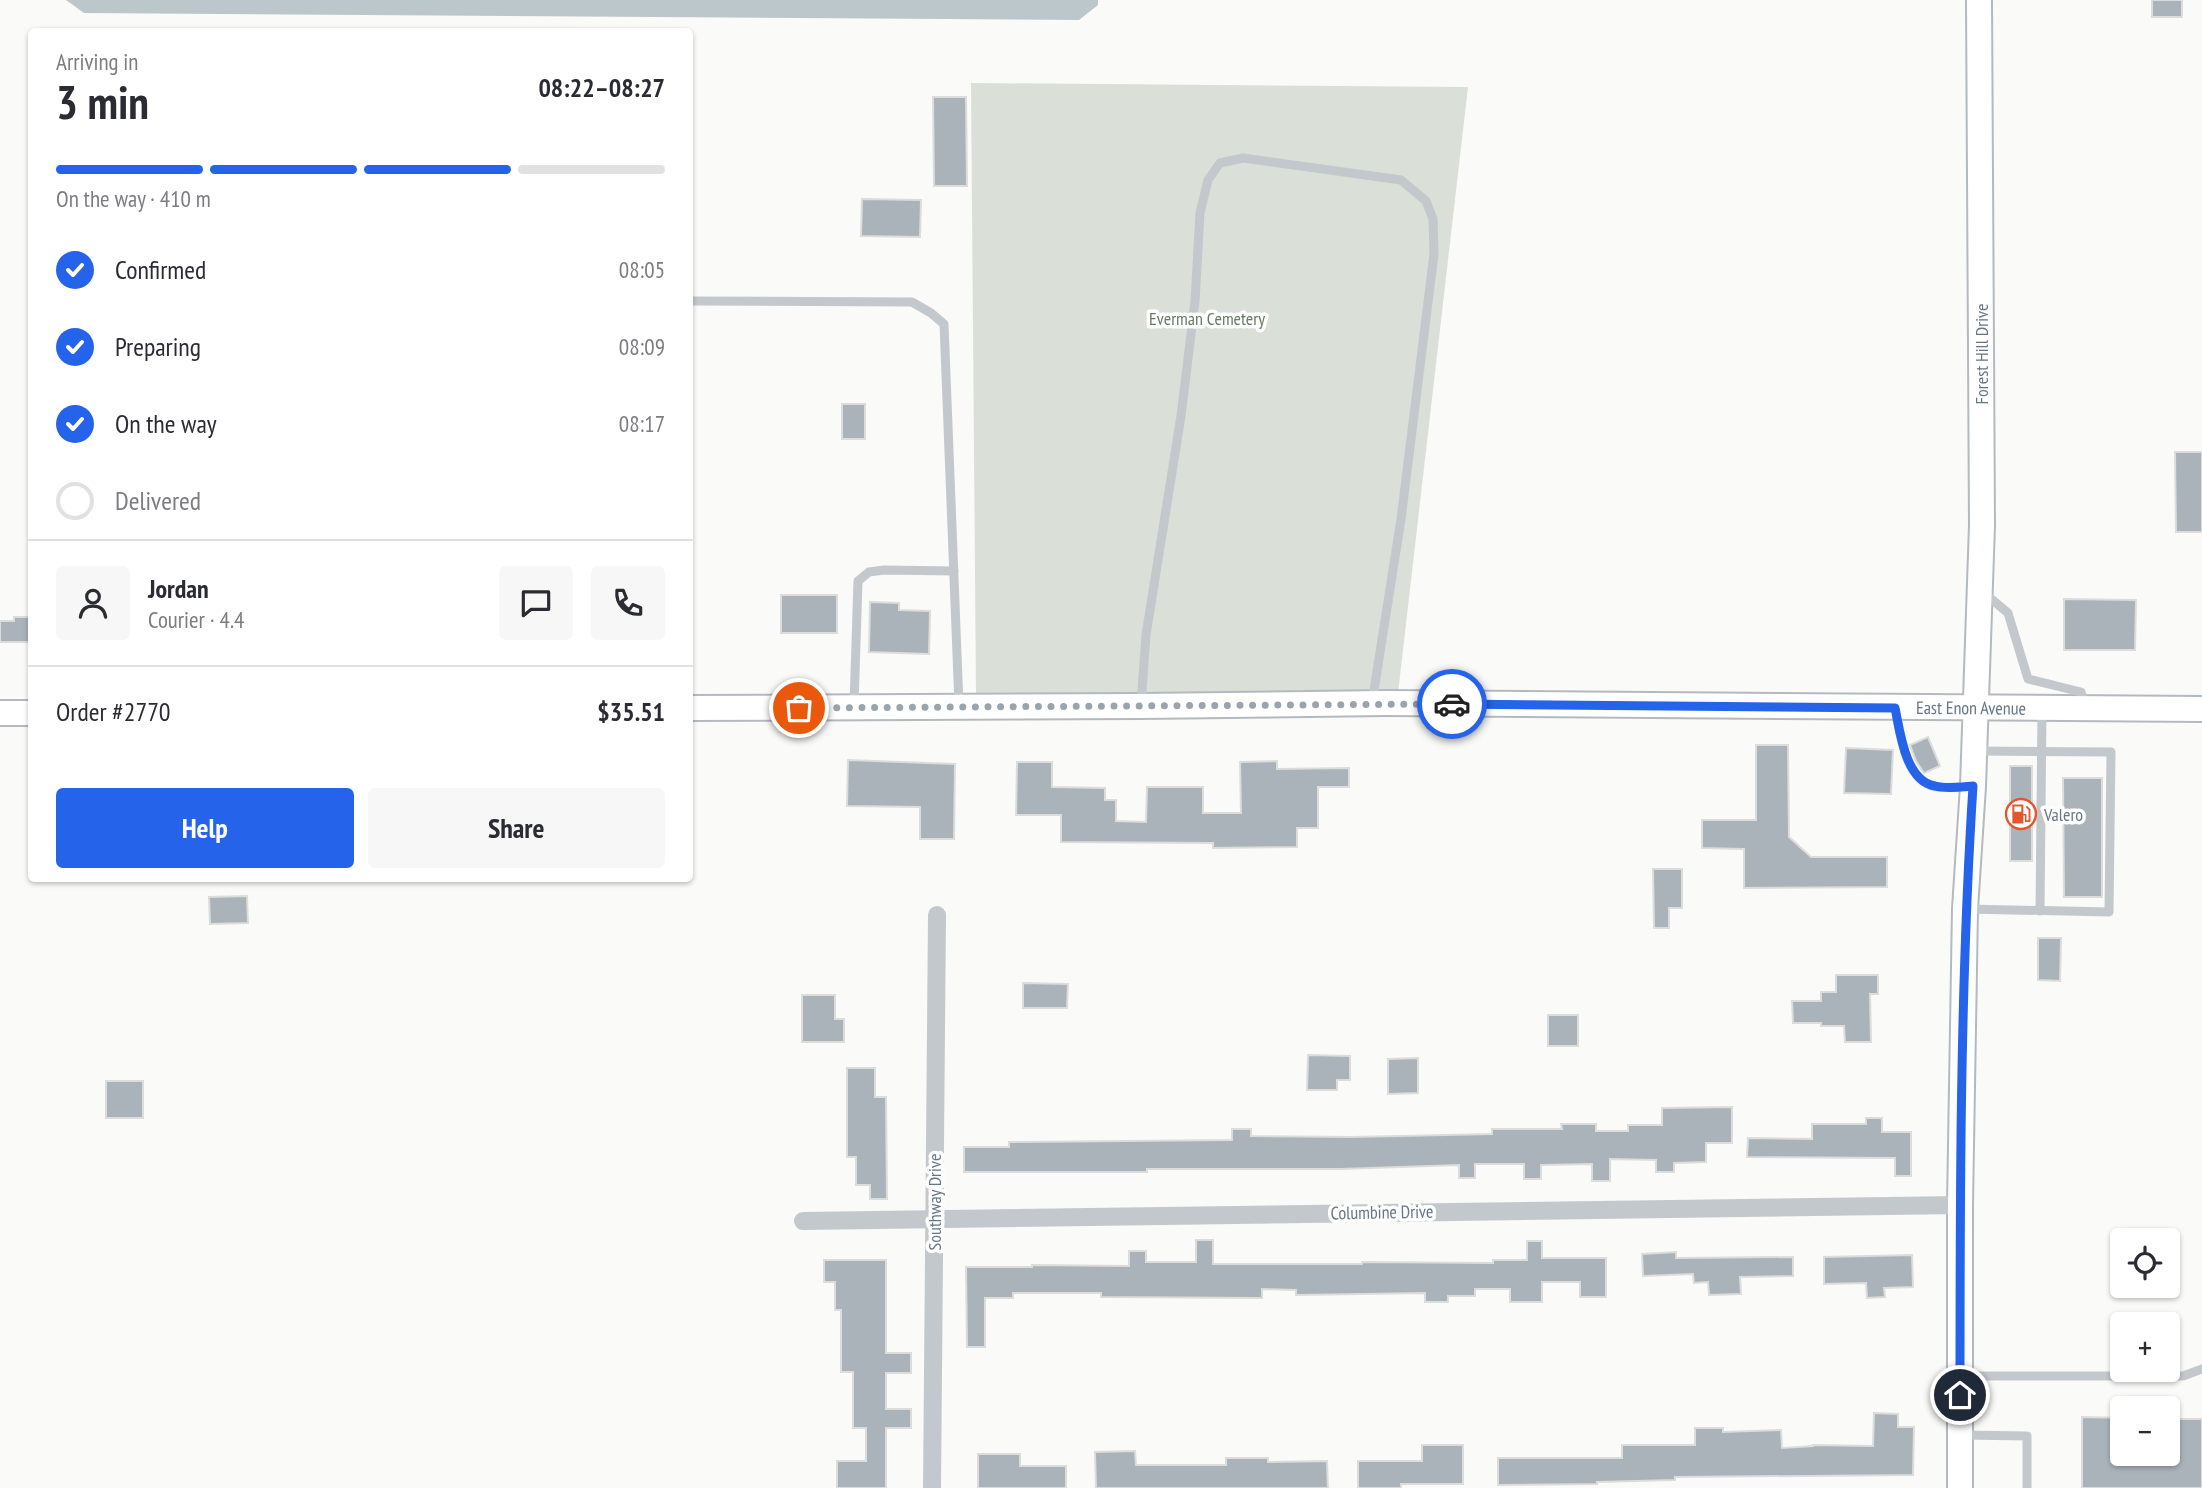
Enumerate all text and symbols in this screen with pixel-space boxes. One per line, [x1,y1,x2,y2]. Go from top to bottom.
text: Arriving in [56,47,138,76]
text: 08:22–08:27 [538,71,665,104]
text: 3 min [56,72,149,132]
text: On the way · 410 m [56,184,211,213]
icon: check [56,251,94,289]
text: Confirmed [115,253,206,286]
text: 08:05 [619,255,665,284]
street label: Forest Hill Drive [1970,304,1993,404]
park label: Everman Cemetery [1149,307,1265,330]
icon: check [56,328,94,366]
text: Preparing [115,330,201,363]
text: 08:09 [619,332,665,361]
icon: check [56,405,94,443]
text: On the way [115,407,217,440]
text: 08:17 [619,409,665,438]
text: Delivered [115,484,201,517]
button: person [56,566,130,640]
button: chat [499,566,573,640]
button: phone [591,566,665,640]
text: Jordan [148,572,209,605]
text: Courier · 4.4 [148,605,244,634]
courier [1417,669,1487,739]
pin [769,678,829,738]
icon: car [1433,685,1471,723]
icon: bag [780,689,818,727]
text: Order #2770 [56,695,171,728]
text: $35.51 [597,695,665,728]
street label: East Enon Avenue [1916,695,2026,719]
button: Help [56,788,354,868]
button: Share [368,788,665,868]
fuel station icon: Valero [2004,797,2038,831]
place label: Valero [2043,803,2083,826]
street label: Southway Drive [923,1154,946,1250]
street label: Columbine Drive [1330,1200,1434,1224]
map controls [2110,1228,2180,1466]
button: locate [2110,1228,2180,1298]
button: + [2110,1312,2180,1382]
pin [1930,1365,1990,1425]
icon: home [1941,1376,1979,1414]
button: − [2110,1396,2180,1466]

